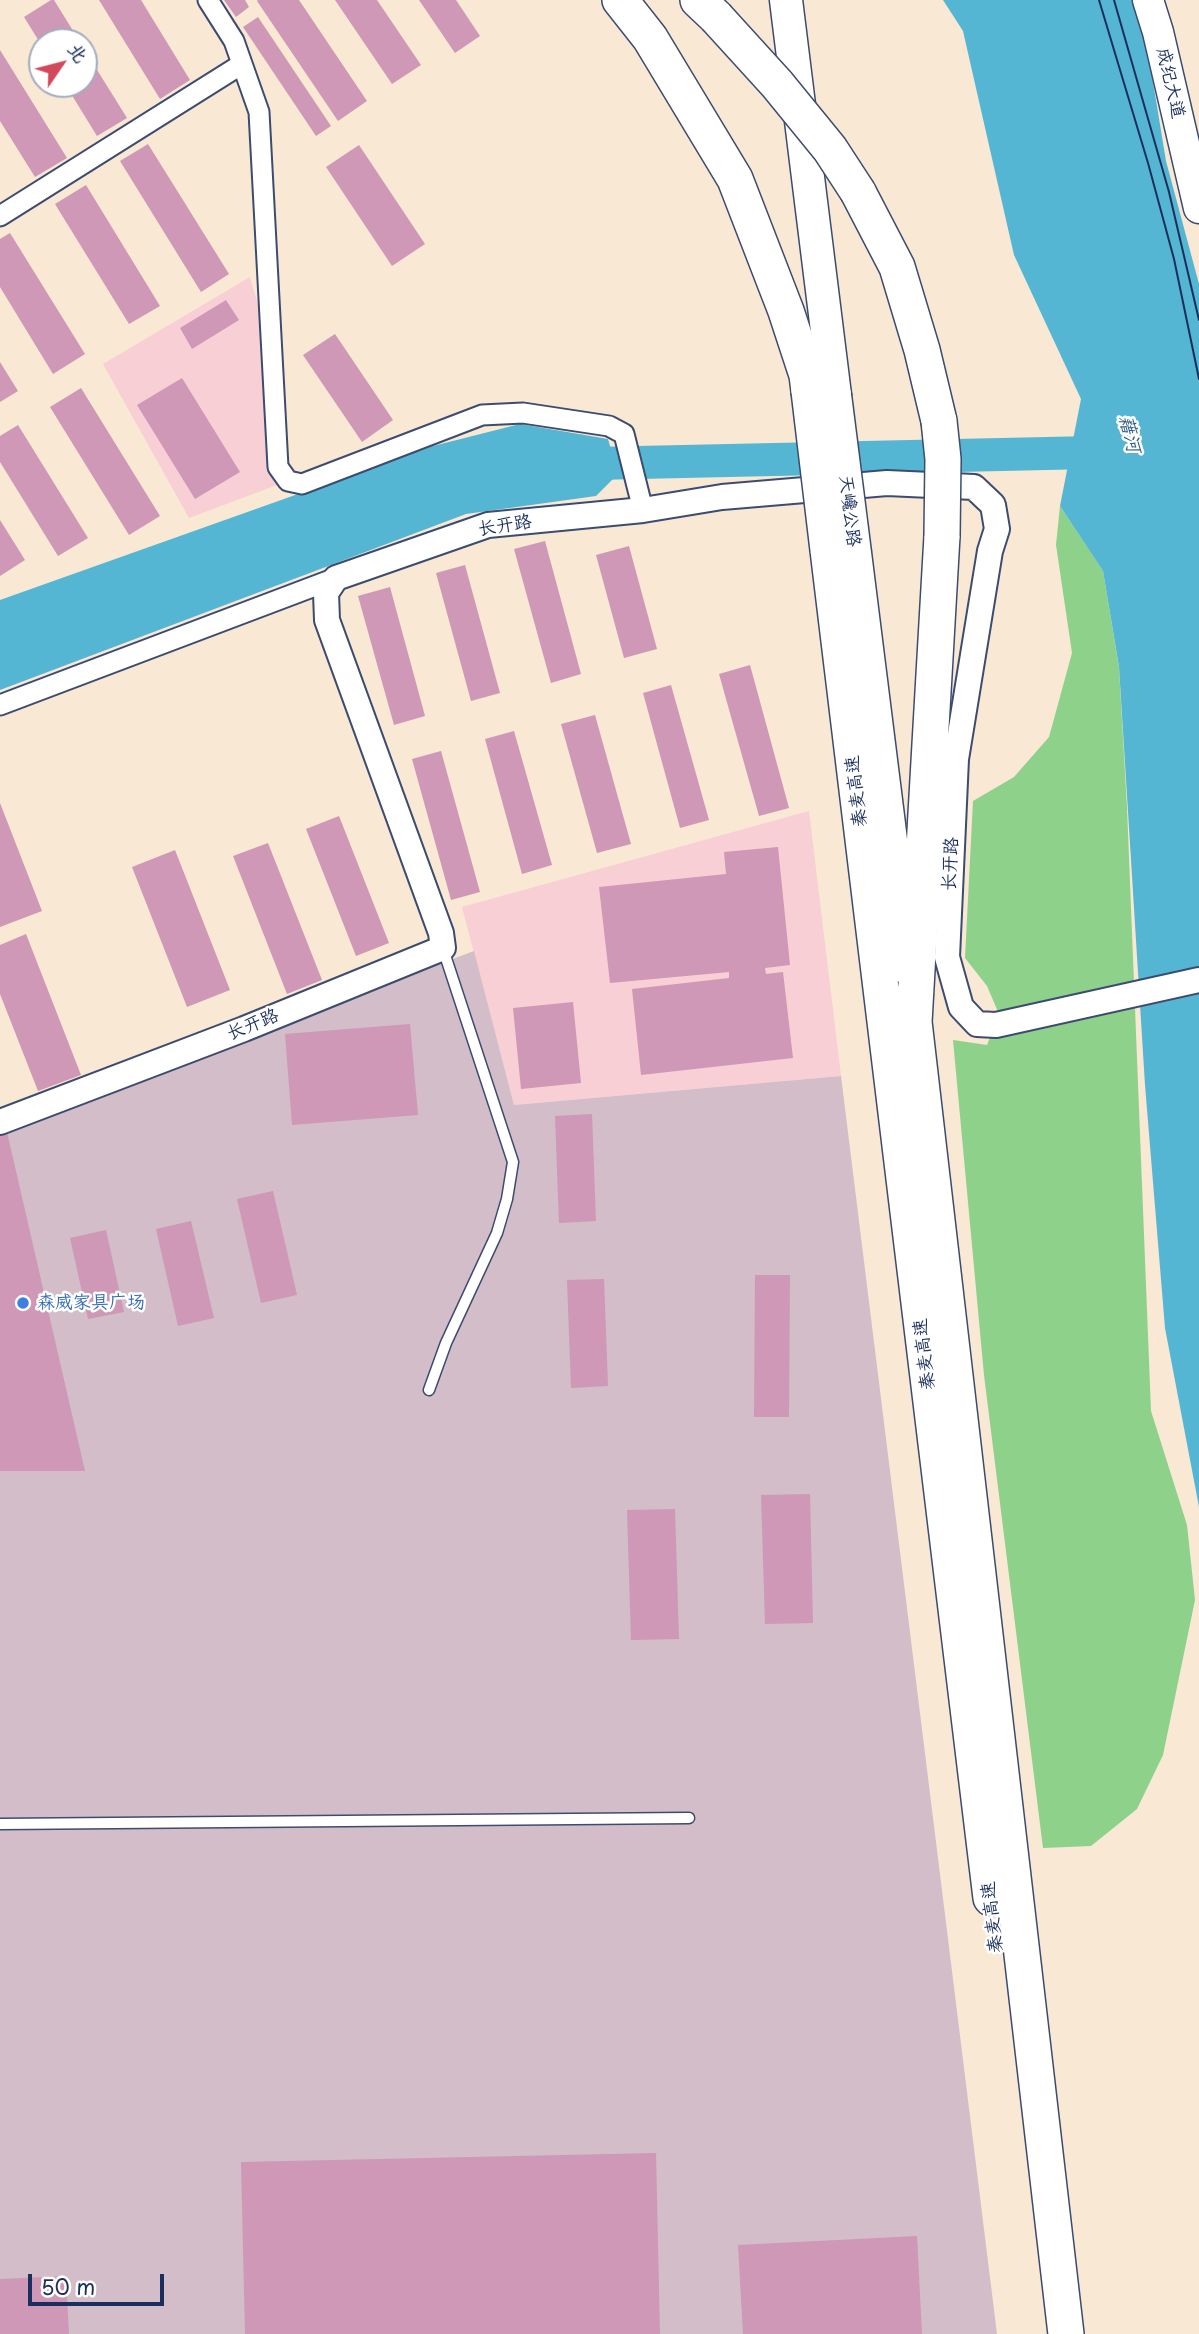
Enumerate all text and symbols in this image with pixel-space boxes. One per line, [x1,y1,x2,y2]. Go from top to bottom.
north arrow [28,28,98,98]
text: 北 [62,36,95,68]
street label: 成纪大道 [1151,45,1189,121]
water label: 藉河 [1113,413,1145,455]
street label: 天巉公路 [834,474,864,548]
street label: 长开路 [477,511,533,541]
street label: 秦麦高速 [842,754,872,828]
street label: 长开路 [939,836,963,892]
street label: 长开路 [224,1005,282,1045]
place label: 森威家具广场 [37,1292,145,1314]
marker: 森威家具广场 [15,1295,31,1311]
street label: 秦麦高速 [910,1317,940,1391]
street label: 秦麦高速 [978,1880,1008,1954]
scale bar [32,2260,168,2304]
text: 50 m [41,2270,95,2302]

